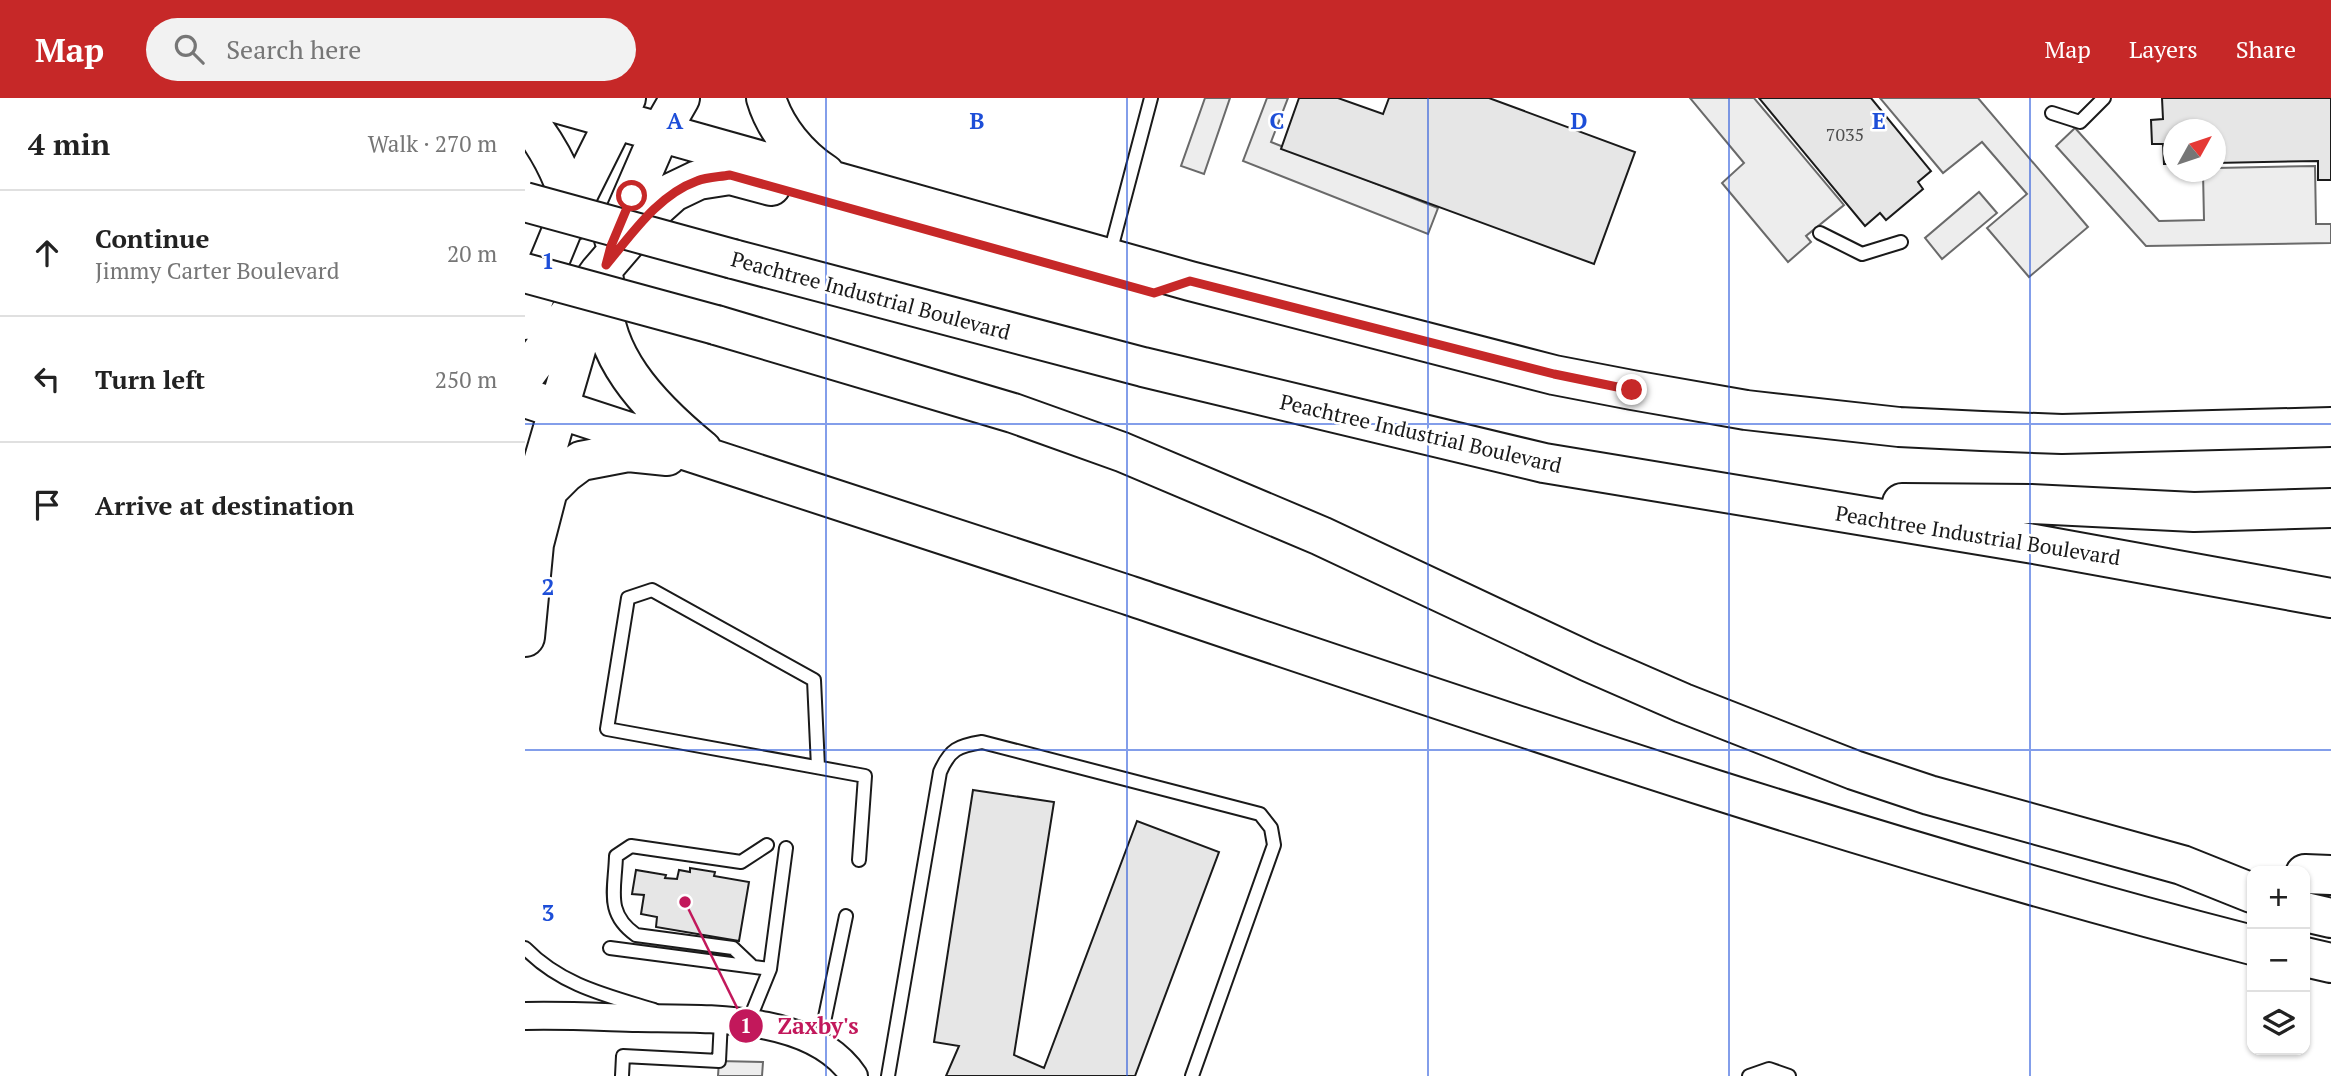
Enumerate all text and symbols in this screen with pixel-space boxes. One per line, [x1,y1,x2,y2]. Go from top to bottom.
search box [146,18,636,81]
text: Map [35,28,104,71]
icon: search [170,30,208,68]
text: Search here [226,32,361,66]
text: Map [2044,33,2091,65]
text: Layers [2129,33,2198,65]
text: Share [2236,33,2296,65]
text: A [667,105,684,136]
text: B [970,105,985,136]
text: C [1270,105,1285,136]
text: D [1571,105,1588,136]
text: E [1872,105,1886,136]
north arrow [2163,119,2226,182]
house number: 7035 [1826,122,1864,146]
text: 4 min [28,124,110,164]
text: Walk · 270 m [368,128,497,159]
route start [616,180,647,211]
text: Continue [95,221,209,255]
icon: ahead [28,234,66,272]
text: 20 m [447,238,497,269]
street label: Peachtree Industrial Boulevard [728,244,1014,346]
text: 1 [542,245,555,276]
text: Jimmy Carter Boulevard [95,255,339,286]
icon: left [28,360,66,398]
text: Turn left [95,362,205,396]
text: 250 m [435,364,497,395]
route end [1616,374,1647,405]
street label: Peachtree Industrial Boulevard [1277,387,1565,479]
icon: arrive [28,486,66,524]
text: Arrive at destination [95,488,354,522]
street label: Peachtree Industrial Boulevard [1833,499,2123,571]
text: 2 [542,571,555,602]
map controls [2247,866,2310,1055]
button: + [2247,866,2310,929]
text: 3 [542,897,555,928]
button: − [2247,929,2310,992]
button: layers [2247,992,2310,1055]
callout: Zaxby's [728,1004,872,1048]
text: Zaxby's [777,1010,859,1041]
text: 1 [740,1011,752,1039]

